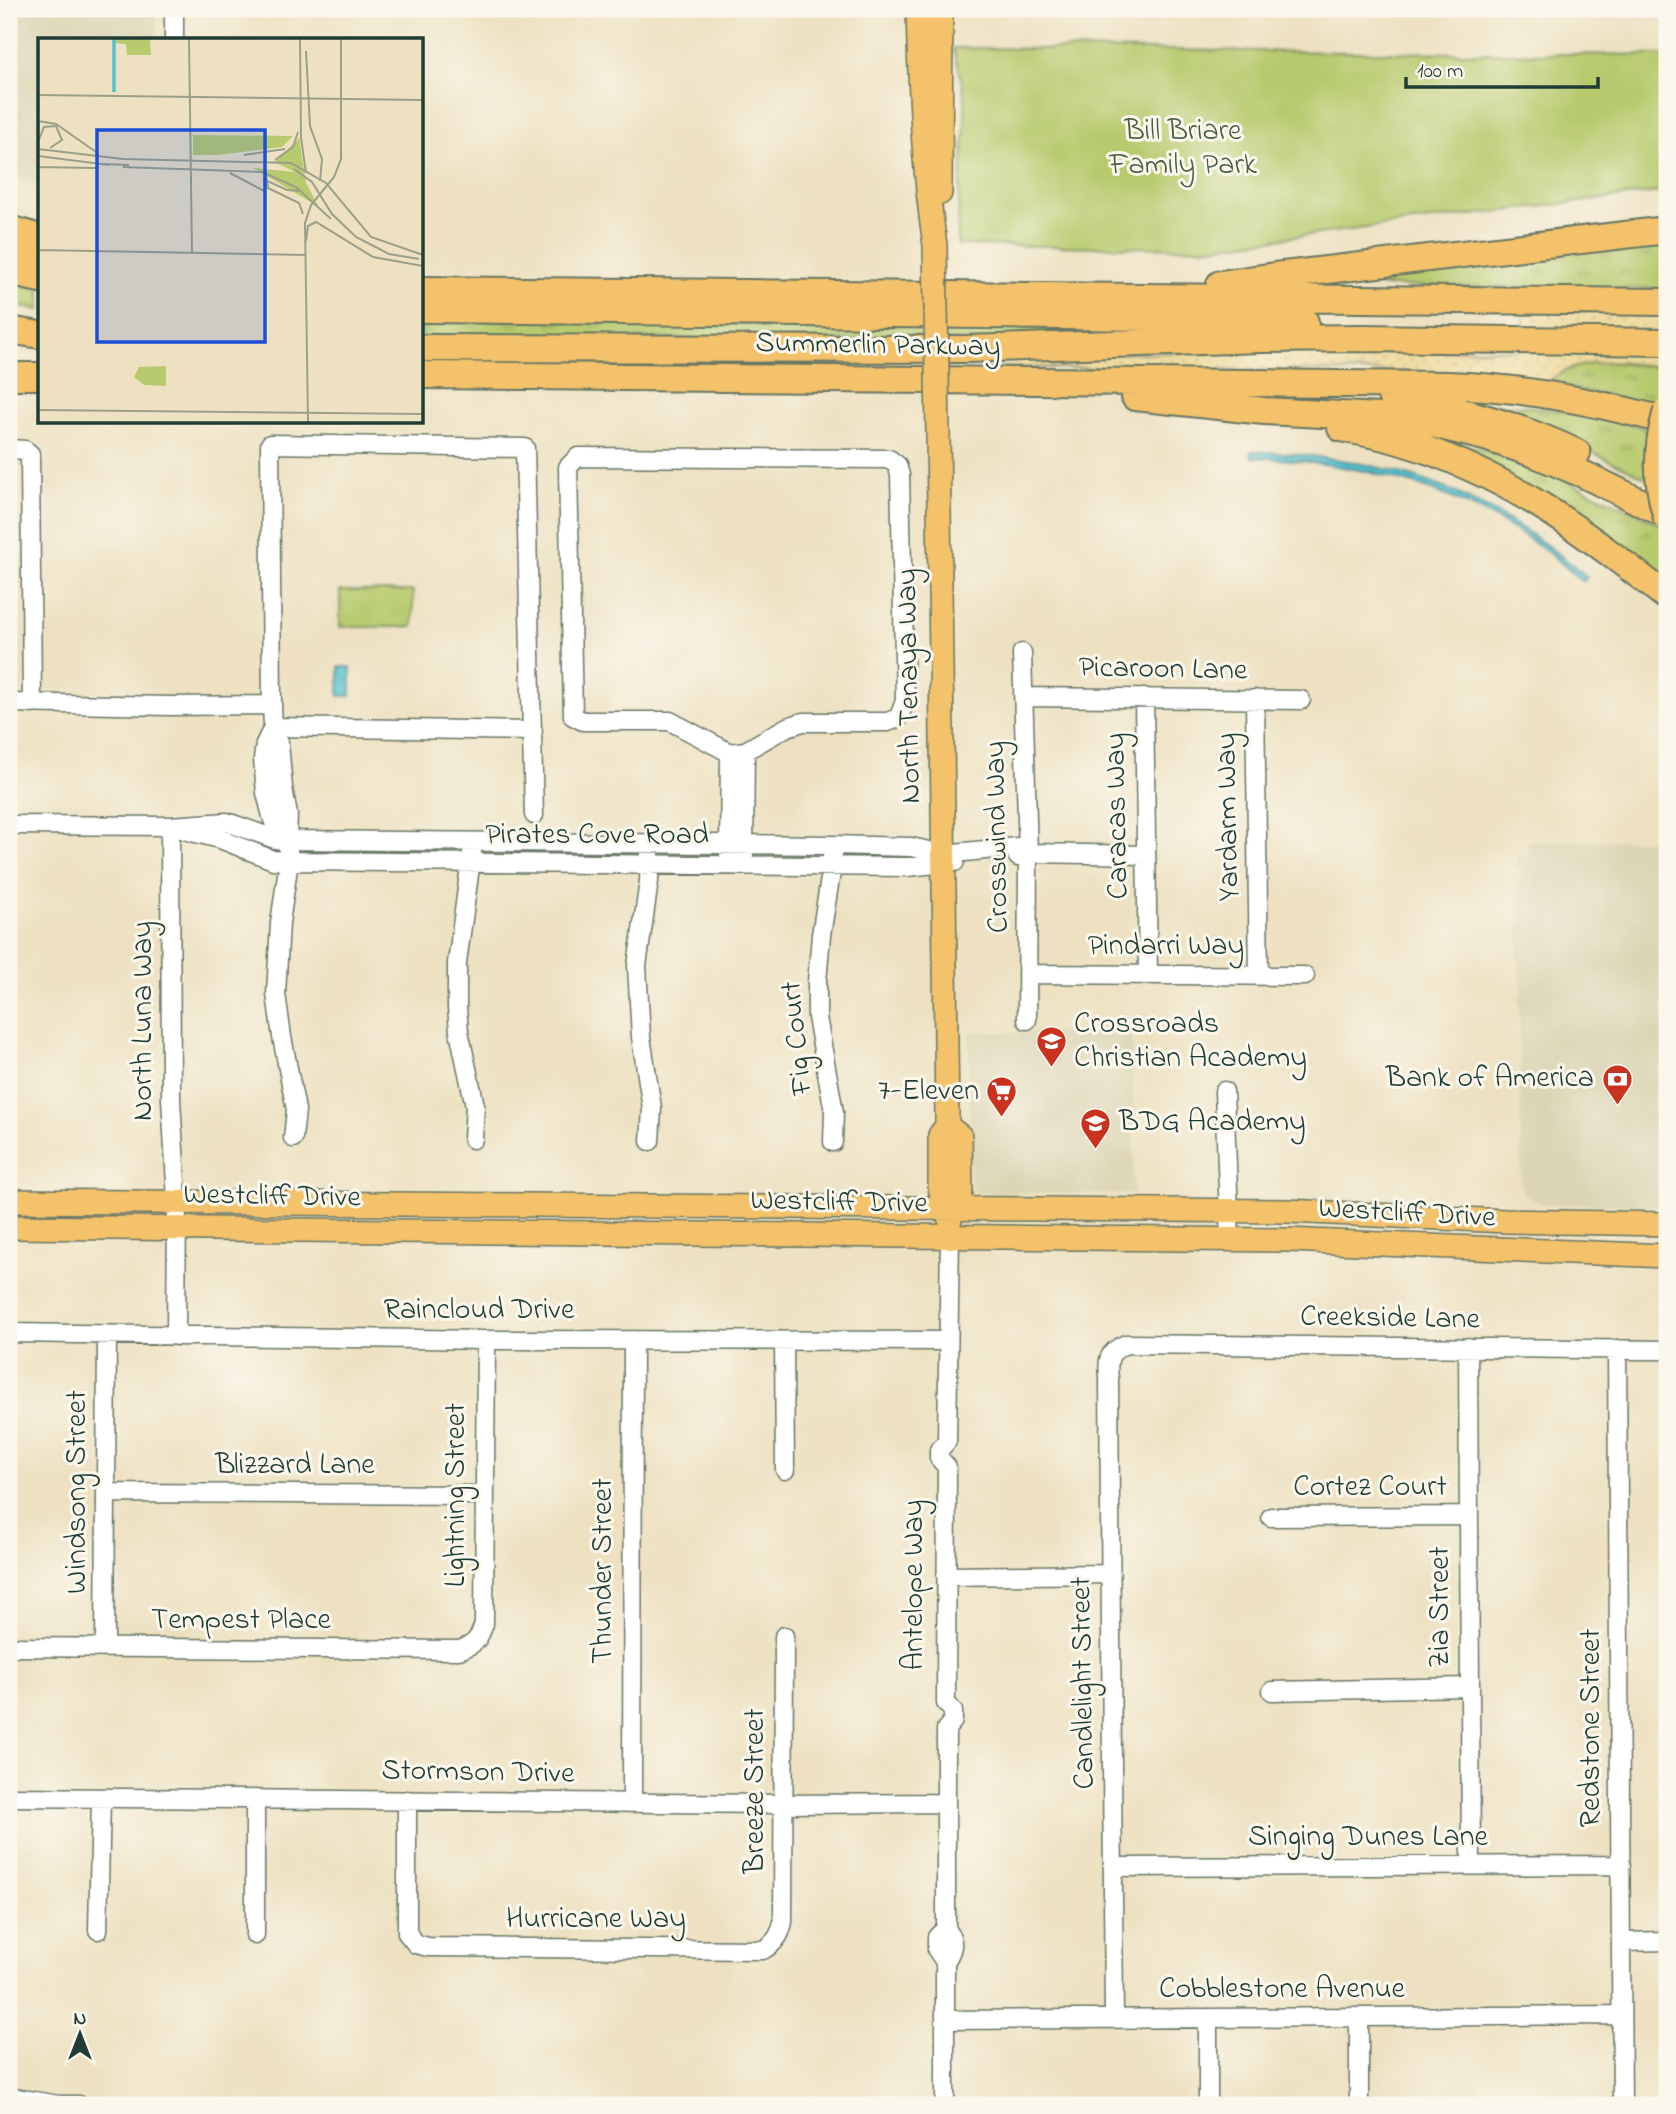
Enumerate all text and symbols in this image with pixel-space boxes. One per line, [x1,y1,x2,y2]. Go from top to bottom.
inset map [38,38,424,424]
scale bar [1406,46,1599,90]
text: 100 m [1417,57,1463,87]
park label: Bill Briare Family Park [1108,110,1258,188]
street label: Summerlin Parkway [755,322,1001,370]
street label: North Tenaya Way [886,568,934,804]
street label: Picaroon Lane [1078,647,1248,693]
street label: Caracas Way [1095,732,1141,900]
street label: Yardarm Way [1206,732,1252,902]
street label: Crosswind Way [974,740,1022,934]
street label: Pirates Cove Road [485,814,709,858]
street label: North Luna Way [122,921,166,1121]
street label: Pindarri Way [1088,925,1244,969]
street label: Fig Court [770,979,826,1098]
place label: Crossroads Christian Academy [1074,1003,1307,1081]
school or university icon: Crossroads Christian Academy [1034,1025,1068,1069]
place label: Bank of America [1385,1057,1594,1101]
bank icon: Bank of America [1600,1062,1634,1106]
place label: 7-Eleven [878,1070,979,1114]
supermarket icon: 7-Eleven [985,1075,1019,1119]
place label: BDG Academy [1118,1101,1306,1145]
school or university icon: BDG Academy [1079,1106,1113,1150]
street label: Westcliff Drive [183,1173,362,1221]
street label: Westcliff Drive [750,1179,929,1227]
street label: Westcliff Drive [1317,1187,1497,1241]
street label: Raincloud Drive [383,1289,575,1333]
street label: Creekside Lane [1300,1295,1481,1343]
street label: Windsong Street [56,1390,100,1594]
street label: Lightning Street [435,1403,479,1587]
street label: Blizzard Lane [214,1444,375,1488]
street label: Cortez Court [1293,1466,1447,1510]
street label: Thunder Street [582,1478,626,1664]
street label: Antelope Way [893,1500,937,1670]
street label: Zia Street [1419,1546,1463,1668]
street label: Candlelight Street [1060,1576,1108,1790]
street label: Tempest Place [151,1599,332,1643]
street label: Redstone Street [1570,1628,1614,1828]
street label: Breeze Street [734,1708,778,1875]
street label: Stormson Drive [381,1749,576,1797]
street label: Singing Dunes Lane [1248,1816,1488,1860]
street label: Hurricane Way [506,1898,686,1942]
street label: Cobblestone Avenue [1159,1968,1406,2012]
north arrow [46,1998,116,2068]
text: N [74,2006,87,2033]

